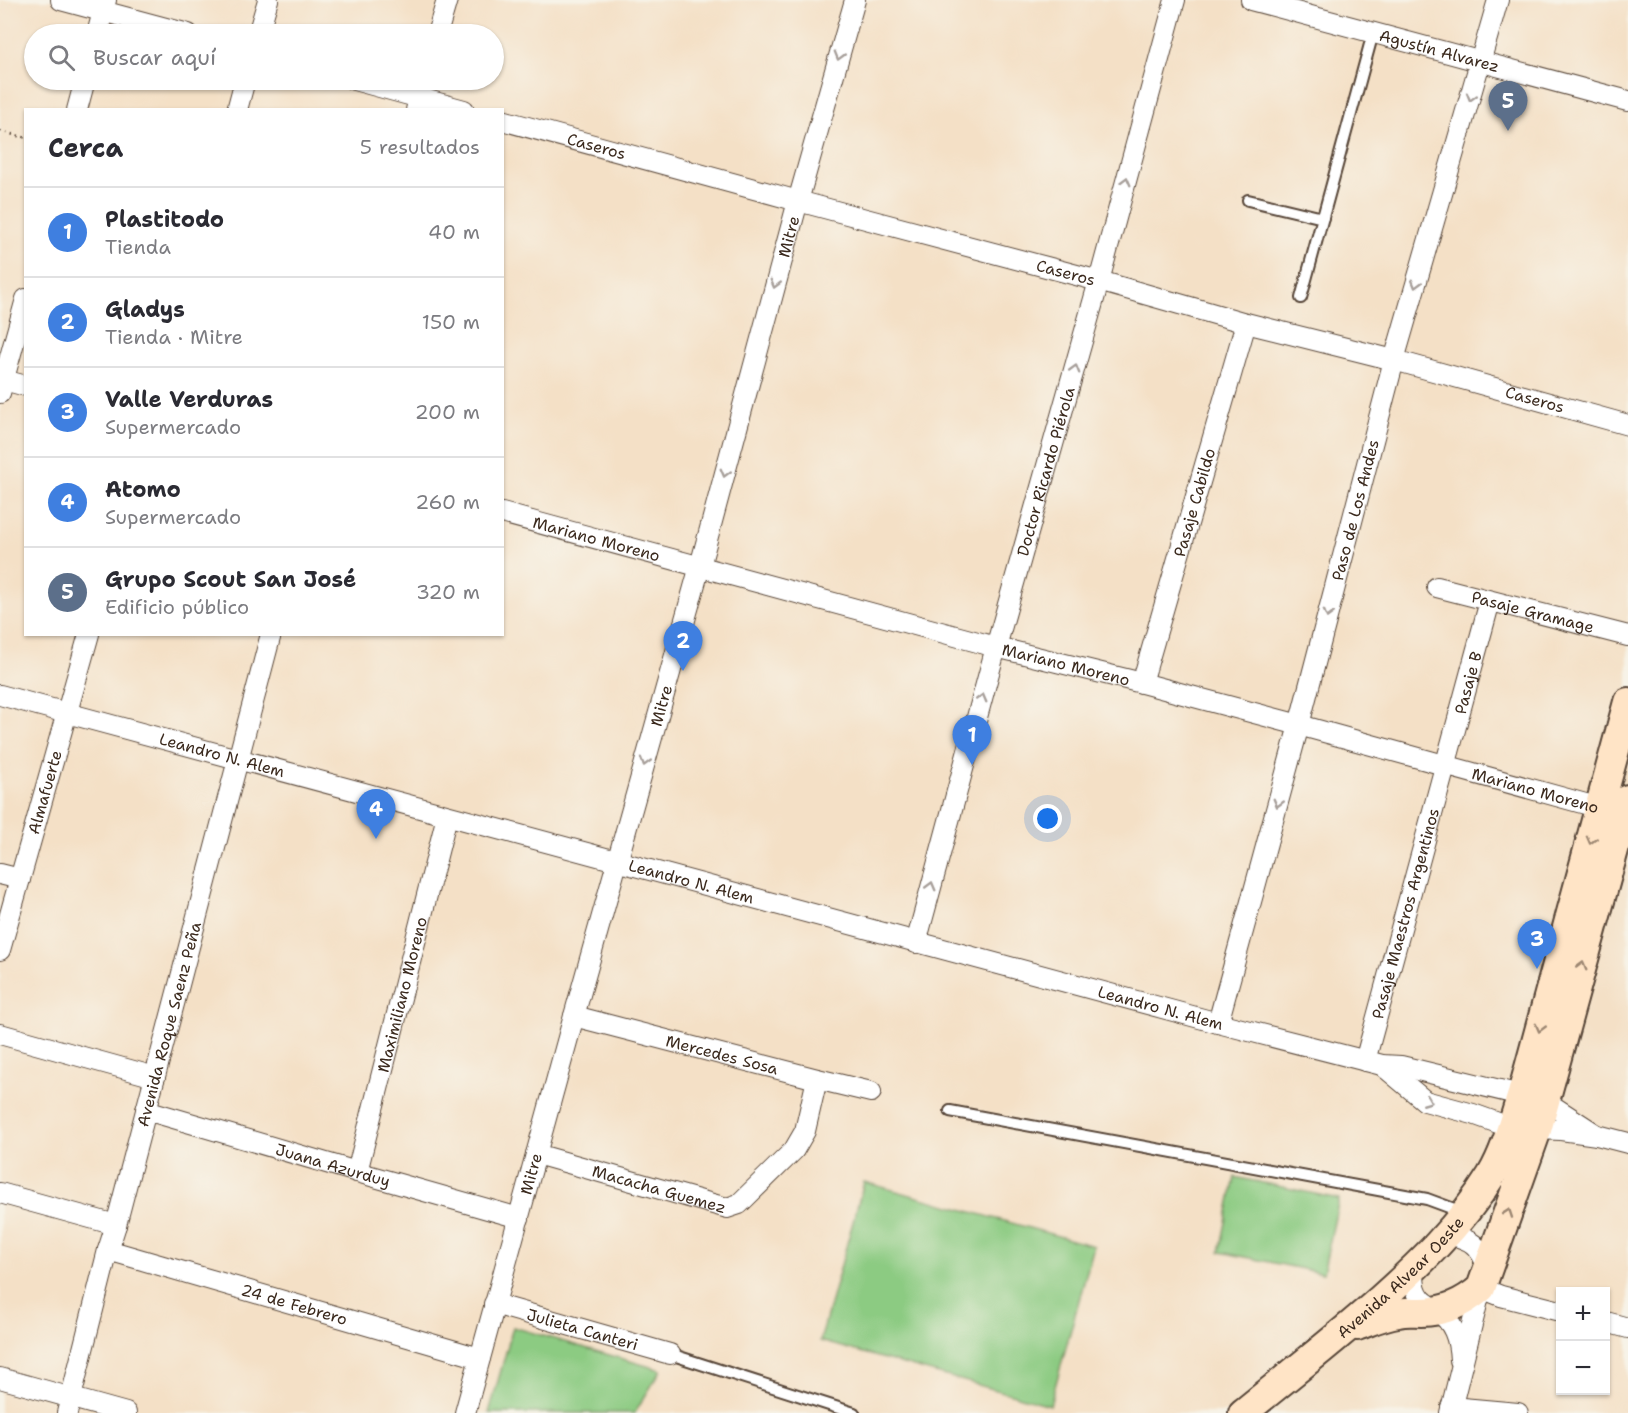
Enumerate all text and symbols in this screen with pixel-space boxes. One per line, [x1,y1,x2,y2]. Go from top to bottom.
search box [24,24,504,90]
street label: Agustín Alvarez [1377,24,1502,77]
icon: search [45,41,78,74]
text: Buscar aquí [93,43,216,72]
one-way arrow [834,50,846,61]
pin: 5 [1488,82,1528,131]
one-way arrow [1466,91,1478,102]
street label: Caseros [565,128,628,164]
text: Cerca [48,130,123,165]
text: 5 resultados [360,134,480,160]
one-way arrow [1119,176,1132,186]
text: Plastitodo [105,205,224,234]
street label: Mitre [773,214,804,260]
text: 1 [63,219,72,245]
text: 40 m [428,219,480,245]
text: Tienda [105,234,171,260]
street label: Caseros [1034,254,1098,290]
one-way arrow [1411,278,1423,289]
one-way arrow [770,279,783,289]
text: Gladys [105,295,185,324]
text: 2 [61,309,75,335]
text: 150 m [422,309,480,335]
text: Tienda · Mitre [105,324,243,350]
one-way arrow [1067,364,1080,374]
street label: Caseros [1503,381,1567,417]
street label: Doctor Ricardo Piérola [1012,384,1079,558]
text: Valle Verduras [105,385,273,414]
text: 3 [61,399,75,425]
text: 200 m [415,399,480,425]
text: Supermercado [105,414,241,440]
street label: Paso de Los Andes [1327,437,1383,583]
street label: Pasaje Cabildo [1169,446,1220,559]
one-way arrow [720,467,732,478]
text: Atomo [105,475,181,504]
text: 4 [61,489,75,515]
text: 260 m [415,489,480,515]
text: Supermercado [105,504,241,530]
street label: Mariano Moreno [531,511,663,566]
text: Grupo Scout San José [105,565,356,594]
text: 5 [61,579,74,605]
text: 320 m [416,579,480,605]
street label: Pasaje Gramage [1469,586,1596,637]
text: Edificio público [105,594,249,620]
one-way arrow [1323,609,1335,619]
pin: 2 [664,622,702,671]
street label: Mariano Moreno [1000,638,1132,690]
street label: Pasaje B [1449,649,1486,716]
street label: Mitre [645,682,677,729]
one-way arrow [975,693,987,704]
pin: 1 [952,716,992,765]
street label: Leandro N. Alem [157,728,287,782]
street label: Almafuerte [23,748,66,836]
one-way arrow [640,756,652,767]
street label: Mariano Moreno [1470,763,1601,818]
pin: 4 [356,790,395,839]
one-way arrow [1273,797,1285,808]
your location [1033,804,1062,833]
street label: Pasaje Maestros Argentinos [1366,806,1444,1021]
one-way arrow [1586,834,1598,845]
street label: Leandro N. Alem [626,854,757,908]
one-way arrow [924,881,937,891]
street label: Maximiliano Moreno [372,915,432,1075]
street label: Avenida Roque Saenz Peña [132,919,206,1129]
pin: 3 [1518,920,1556,969]
one-way arrow [1575,961,1587,972]
street label: Leandro N. Alem [1096,981,1226,1035]
one-way arrow [1535,1022,1547,1033]
street label: Mercedes Sosa [664,1030,781,1079]
one-way arrow [1422,1094,1433,1106]
street label: Juana Azurduy [273,1138,393,1191]
street label: Mitre [515,1151,546,1197]
street label: Macacha Guemez [590,1160,729,1218]
one-way arrow [1500,1208,1513,1219]
street label: Avenida Alvear Oeste [1333,1212,1468,1343]
street label: 24 de Febrero [239,1279,350,1329]
map controls [1556,1287,1610,1395]
button: + [1556,1287,1610,1341]
street label: Julieta Canteri [524,1303,641,1355]
button: − [1556,1341,1610,1395]

